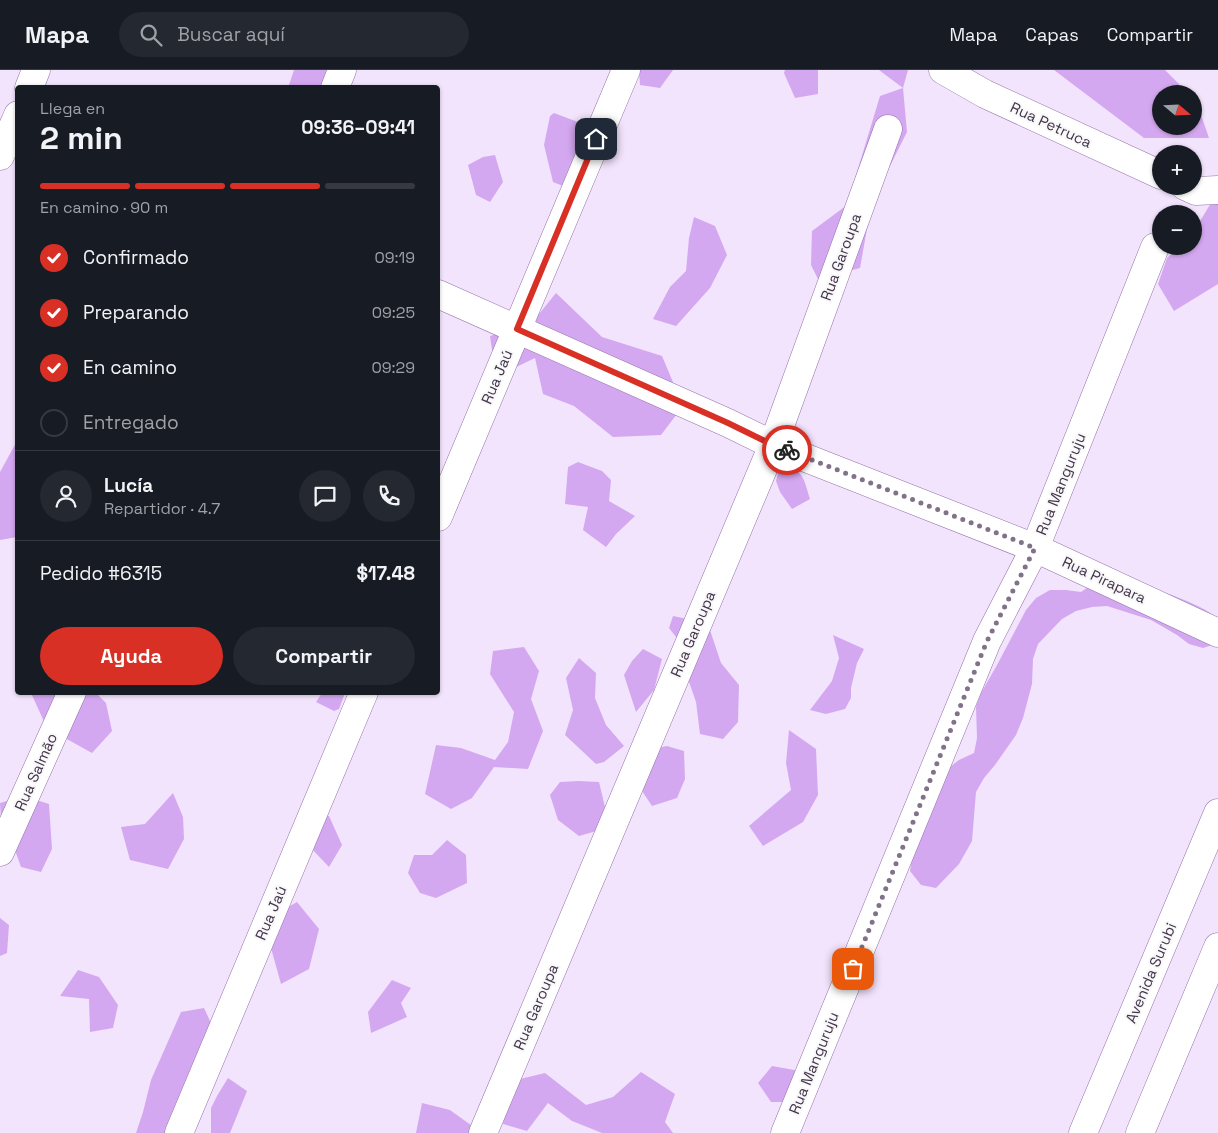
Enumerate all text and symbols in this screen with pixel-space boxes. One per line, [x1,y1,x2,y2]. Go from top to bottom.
search box [119,12,469,57]
text: Mapa [25,19,89,50]
icon: search [137,21,165,49]
text: Buscar aquí [177,22,285,47]
text: Mapa [949,23,997,46]
text: Capas [1025,23,1079,46]
text: Compartir [1107,23,1193,46]
north arrow [1152,85,1202,135]
map controls [1152,85,1202,255]
street label: Rua Petruca [1007,97,1095,152]
text: Llega en [40,98,105,119]
text: 09:36–09:41 [301,115,415,140]
text: 2 min [40,118,123,158]
pin [575,118,617,160]
icon: home [582,125,610,153]
button: + [1152,145,1202,195]
text: En camino · 90 m [40,197,168,218]
button: − [1152,205,1202,255]
street label: Rua Garoupa [816,210,865,303]
icon: check [40,244,68,272]
text: Confirmado [83,245,189,270]
text: 09:19 [374,247,415,268]
icon: check [40,299,68,327]
text: Preparando [83,300,189,325]
text: 09:25 [372,302,415,323]
street label: Rua Jaú [477,347,516,407]
icon: check [40,354,68,382]
text: En camino [83,355,177,380]
text: 09:29 [372,357,415,378]
text: Entregado [83,410,179,435]
courier [762,425,812,475]
street label: Rua Manguruju [1031,430,1090,538]
icon: bike [773,436,801,464]
button: person [40,470,92,522]
button: chat [299,470,351,522]
button: phone [363,470,415,522]
text: Lucía [104,473,153,498]
text: Repartidor · 4.7 [104,498,220,519]
street label: Rua Pirapara [1059,552,1149,607]
text: Pedido #6315 [40,561,162,586]
text: $17.48 [357,561,415,586]
street label: Rua Garoupa [666,588,719,680]
button: Ayuda [40,627,223,685]
button: Compartir [233,627,415,685]
street label: Rua Salmão [10,730,61,814]
street label: Rua Jaú [251,883,290,943]
street label: Avenida Surubi [1121,920,1180,1026]
pin [832,948,874,990]
icon: bag [839,955,867,983]
street label: Rua Garoupa [509,961,562,1053]
street label: Rua Manguruju [784,1009,843,1117]

